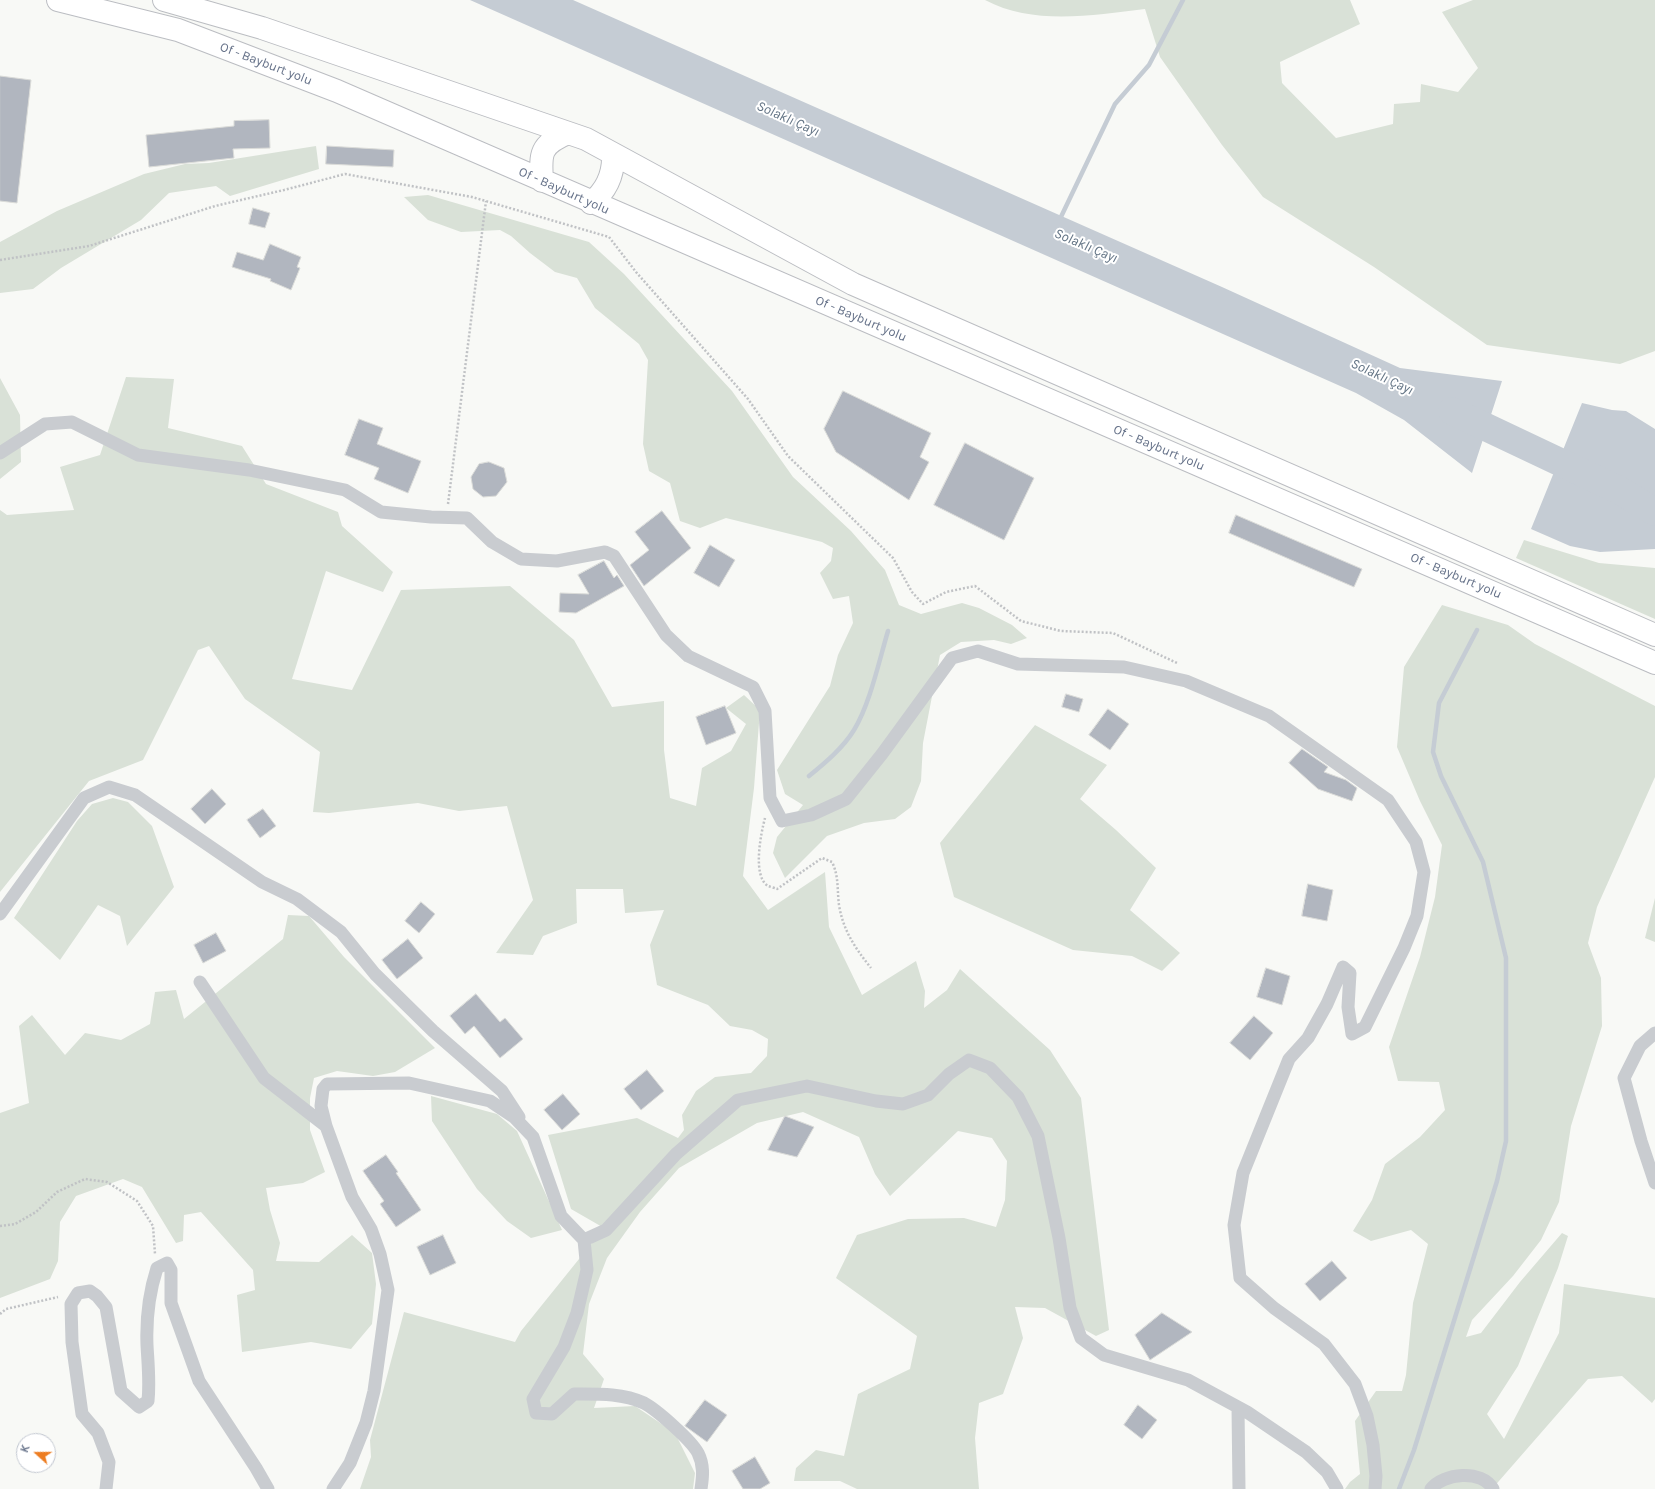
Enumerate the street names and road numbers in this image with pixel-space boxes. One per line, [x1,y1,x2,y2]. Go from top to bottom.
street label: Of - Bayburt yolu [218,39,314,89]
street label: Of - Bayburt yolu [516,164,612,218]
street label: Of - Bayburt yolu [813,293,909,345]
street label: Of - Bayburt yolu [1111,422,1207,474]
street label: Of - Bayburt yolu [1408,550,1504,602]

